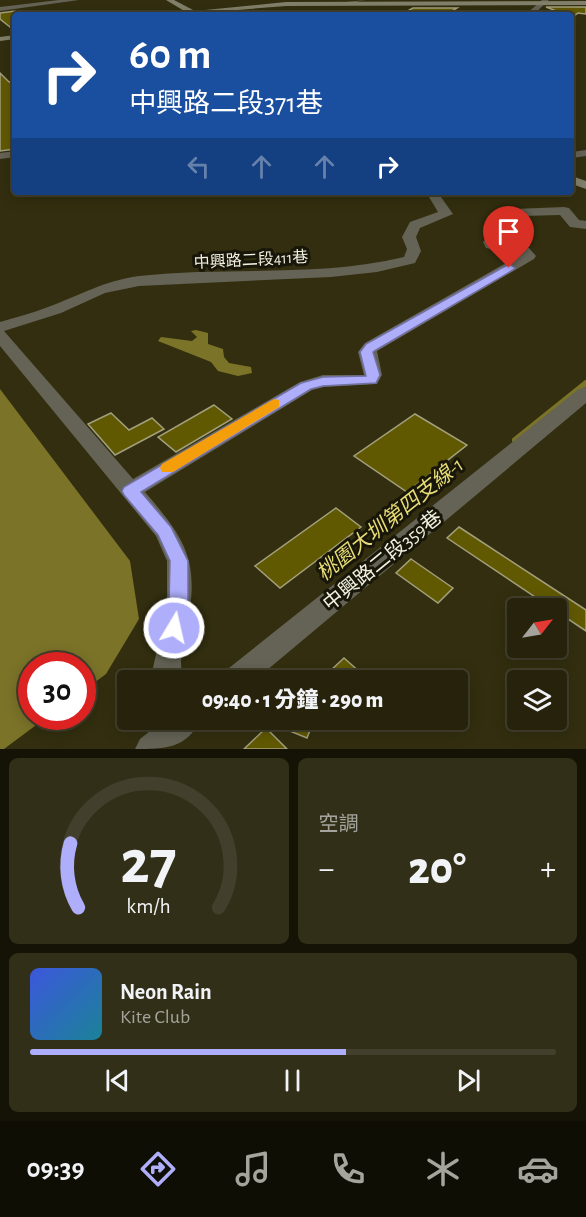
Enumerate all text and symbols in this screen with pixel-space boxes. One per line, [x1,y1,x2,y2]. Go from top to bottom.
text: 60 m [129,34,211,76]
icon: right [30,36,108,114]
text: 中興路二段371巷 [129,90,323,117]
icon: left [182,150,215,183]
icon: ahead [245,150,278,183]
icon: ahead [308,150,341,183]
icon: right [371,150,404,183]
pin [483,206,534,268]
icon: arrive [492,215,525,248]
street label: 中興路二段411巷 [193,248,309,271]
water label: 桃園大圳第四支線-1 [312,453,468,585]
street label: 中興路二段359巷 [319,506,446,614]
position arrow [142,596,206,660]
north arrow [507,598,567,658]
map controls [507,598,567,730]
speed limit sign: 30 [18,652,96,730]
button: layers [507,670,567,730]
text: 09:40 · 1 分鐘 · 290 m [202,689,383,711]
text: 空調 [319,814,359,834]
text: 27 [121,832,177,894]
text: 20° [408,847,466,892]
text: − [319,853,334,886]
text: + [540,853,556,886]
text: km/h [127,896,171,917]
text: Neon Rain [120,981,212,1003]
text: Kite Club [120,1007,190,1027]
icon: previous [101,1064,134,1097]
icon: pause [276,1064,309,1097]
icon: next [452,1064,485,1097]
icon: directions [137,1148,179,1190]
icon: music [232,1148,274,1190]
icon: phone [327,1148,369,1190]
icon: climate [422,1148,464,1190]
icon: car [517,1148,559,1190]
text: 09:39 [27,1155,84,1182]

